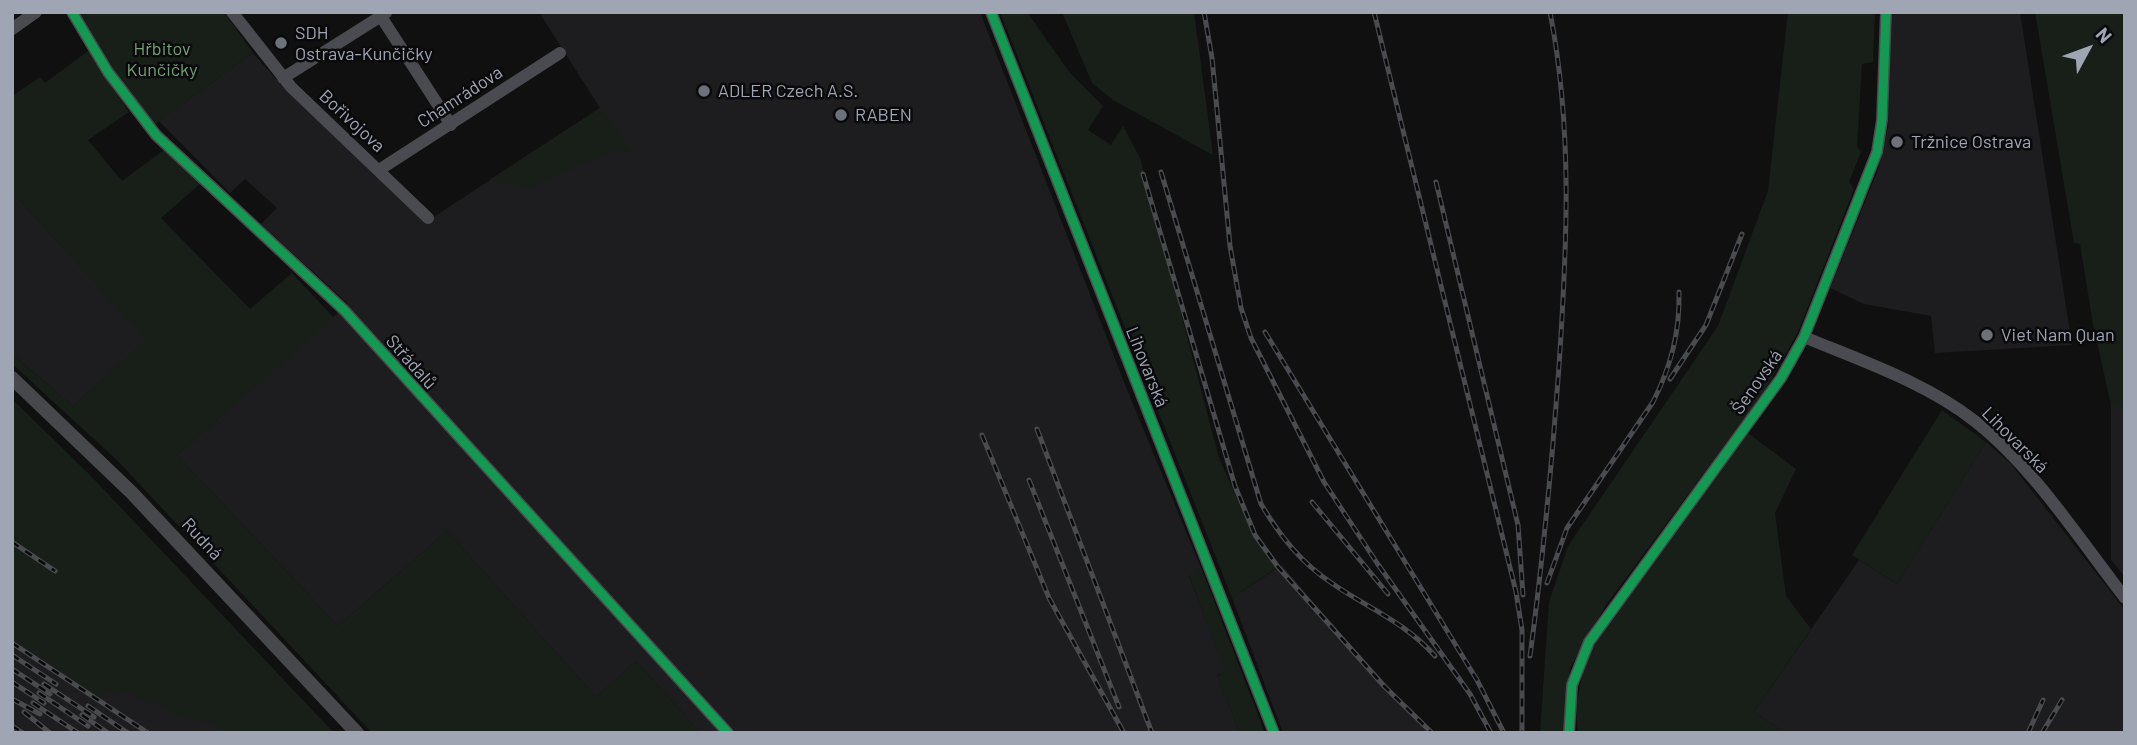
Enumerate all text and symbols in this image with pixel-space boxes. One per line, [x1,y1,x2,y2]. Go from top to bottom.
north arrow [2053,14,2123,84]
place label: SDH Ostrava-Kunčičky [295,22,432,64]
text: N [2091,23,2117,47]
marker: SDH Ostrava-Kunčičky [273,35,289,51]
park label: Hřbitov Kunčičky [127,38,197,80]
street label: Chamrádova [413,61,507,133]
place label: ADLER Czech A.S. [718,80,858,102]
marker: ADLER Czech A.S. [696,83,712,99]
street label: Bořivojova [315,85,389,157]
place label: RABEN [855,104,912,126]
marker: RABEN [833,107,849,123]
place label: Tržnice Ostrava [1911,131,2031,153]
marker: Tržnice Ostrava [1889,134,1905,150]
street label: Lihovarská [1121,324,1173,410]
place label: Viet Nam Quan [2001,324,2115,346]
marker: Viet Nam Quan [1979,327,1995,343]
street label: Střádalů [381,330,441,394]
street label: Šenovská [1727,346,1787,418]
street label: Lihovarská [1977,402,2053,478]
street label: Rudná [177,514,227,564]

